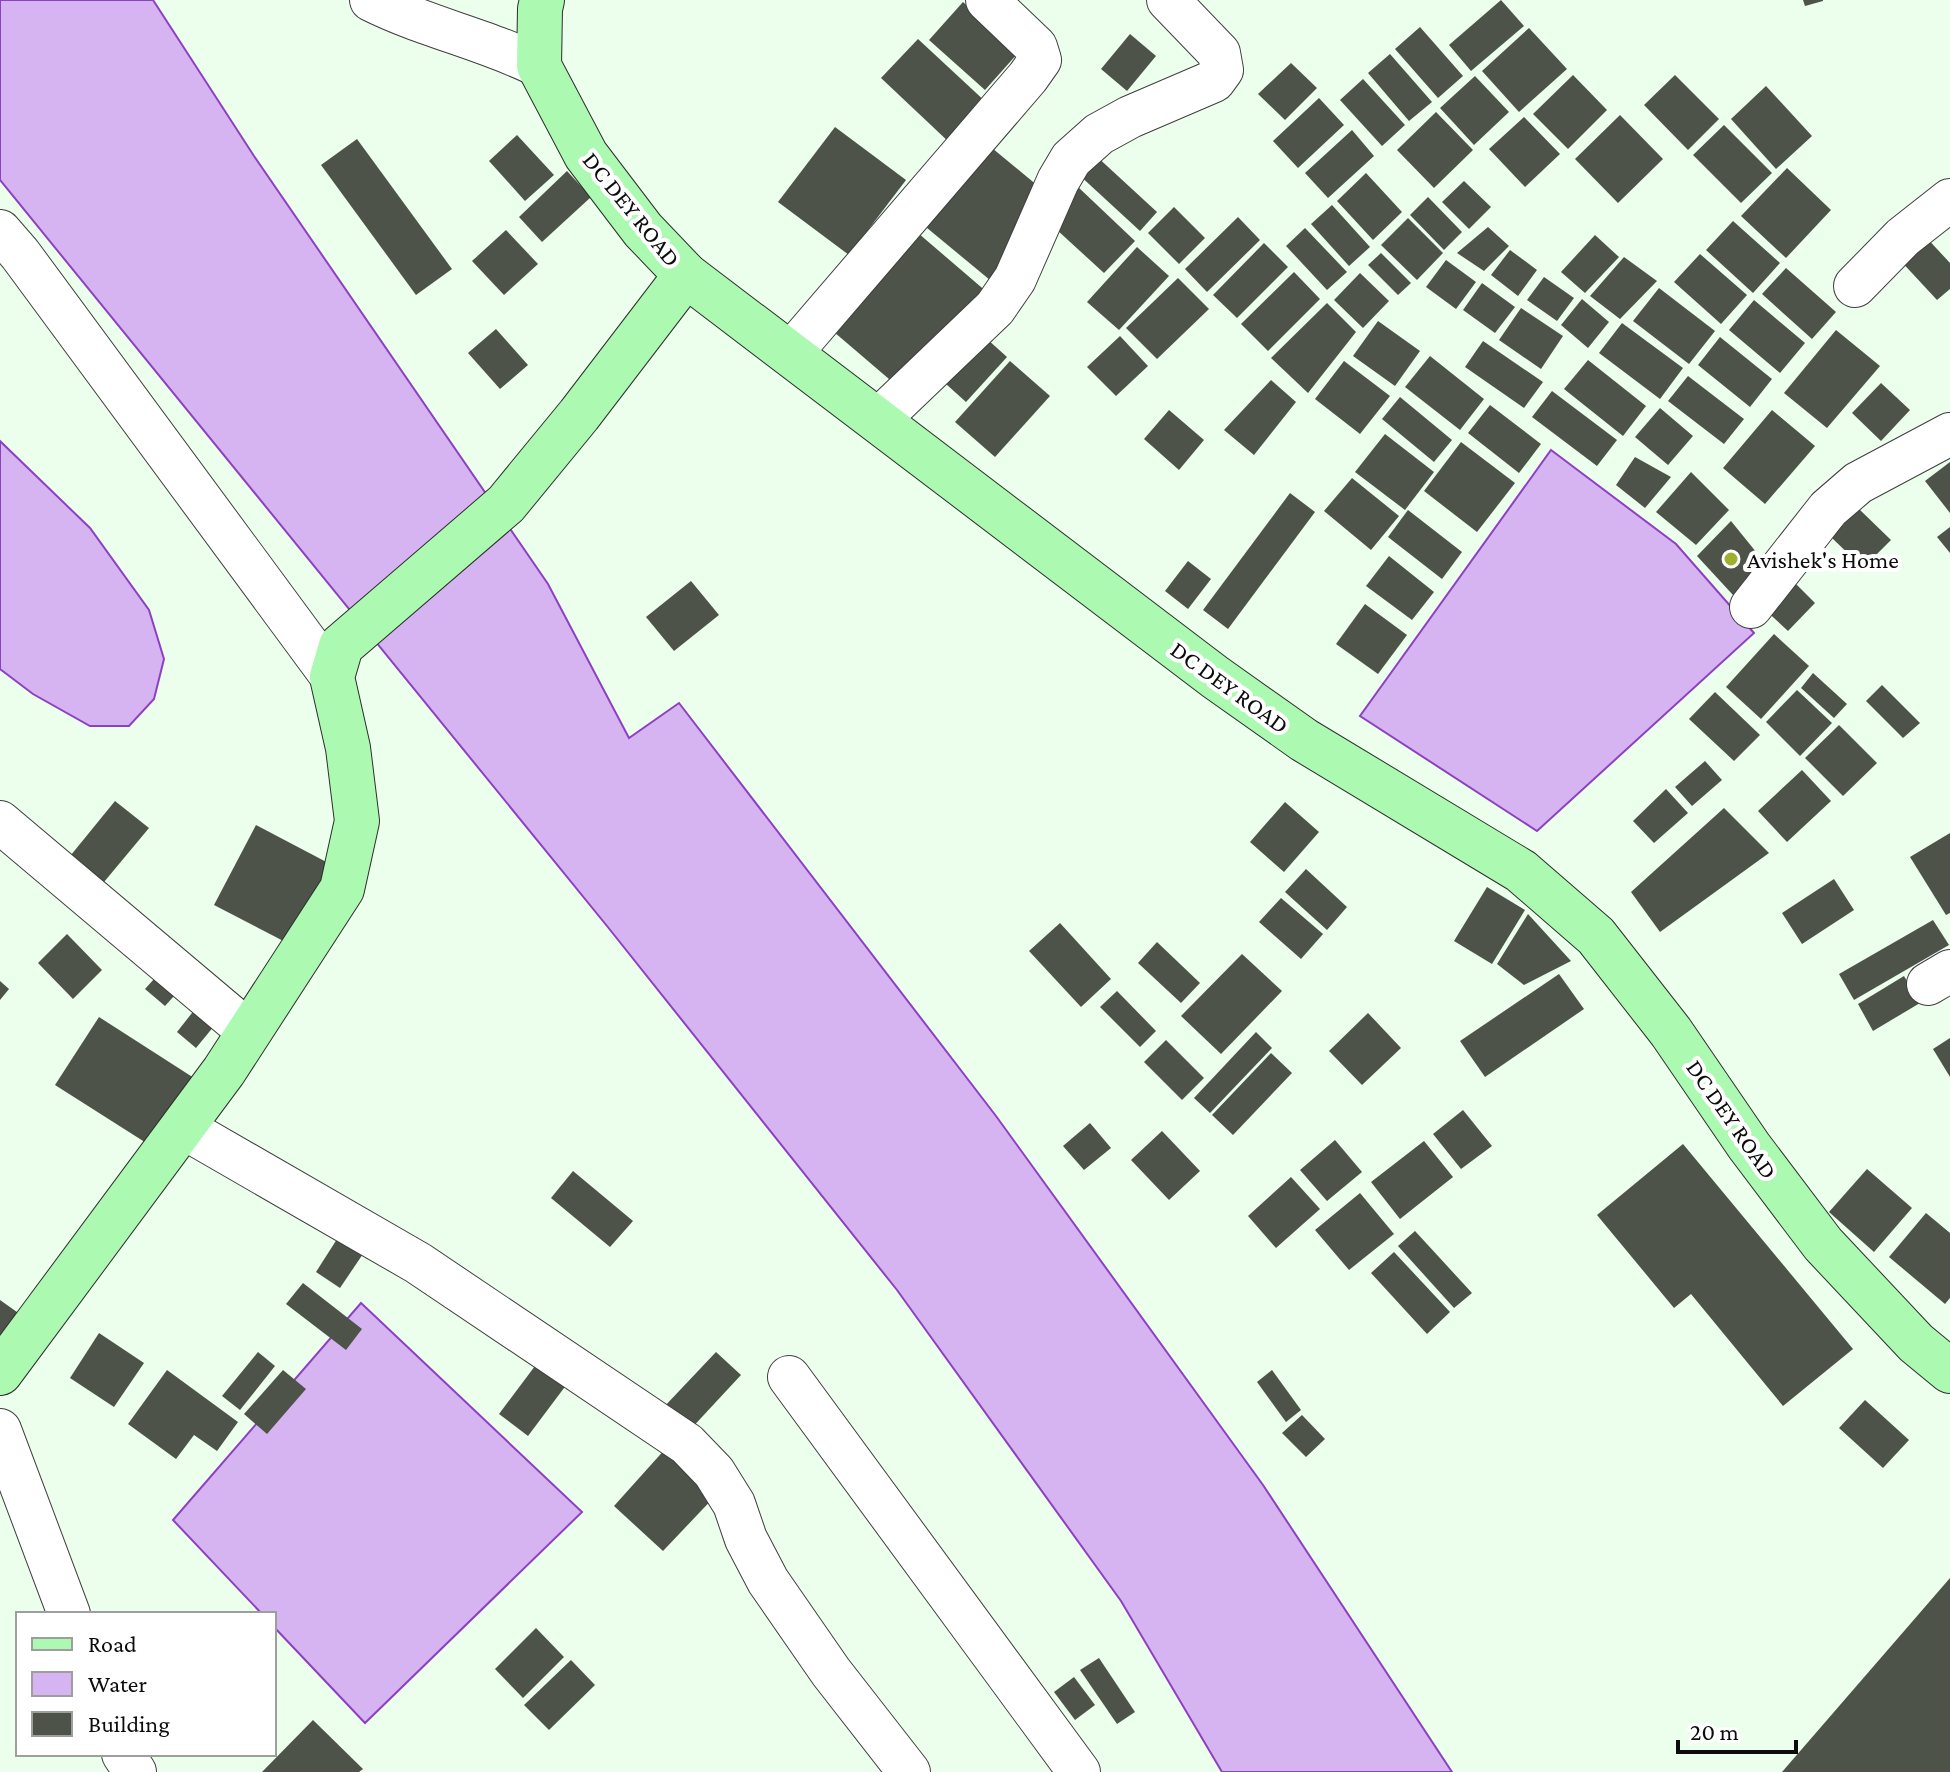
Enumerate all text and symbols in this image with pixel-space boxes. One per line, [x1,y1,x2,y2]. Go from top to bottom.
street label: DC DEY ROAD [578,146,686,272]
place label: Avishek's Home [1747,546,1899,573]
marker: Avishek's Home [1722,550,1740,568]
street label: DC DEY ROAD [1166,635,1294,739]
street label: DC DEY ROAD [1681,1054,1783,1184]
legend [16,1612,276,1756]
text: Road [88,1630,137,1657]
text: Water [88,1670,147,1697]
scale bar [1678,1704,1796,1754]
text: Building [88,1710,170,1737]
text: 20 m [1690,1718,1739,1745]

